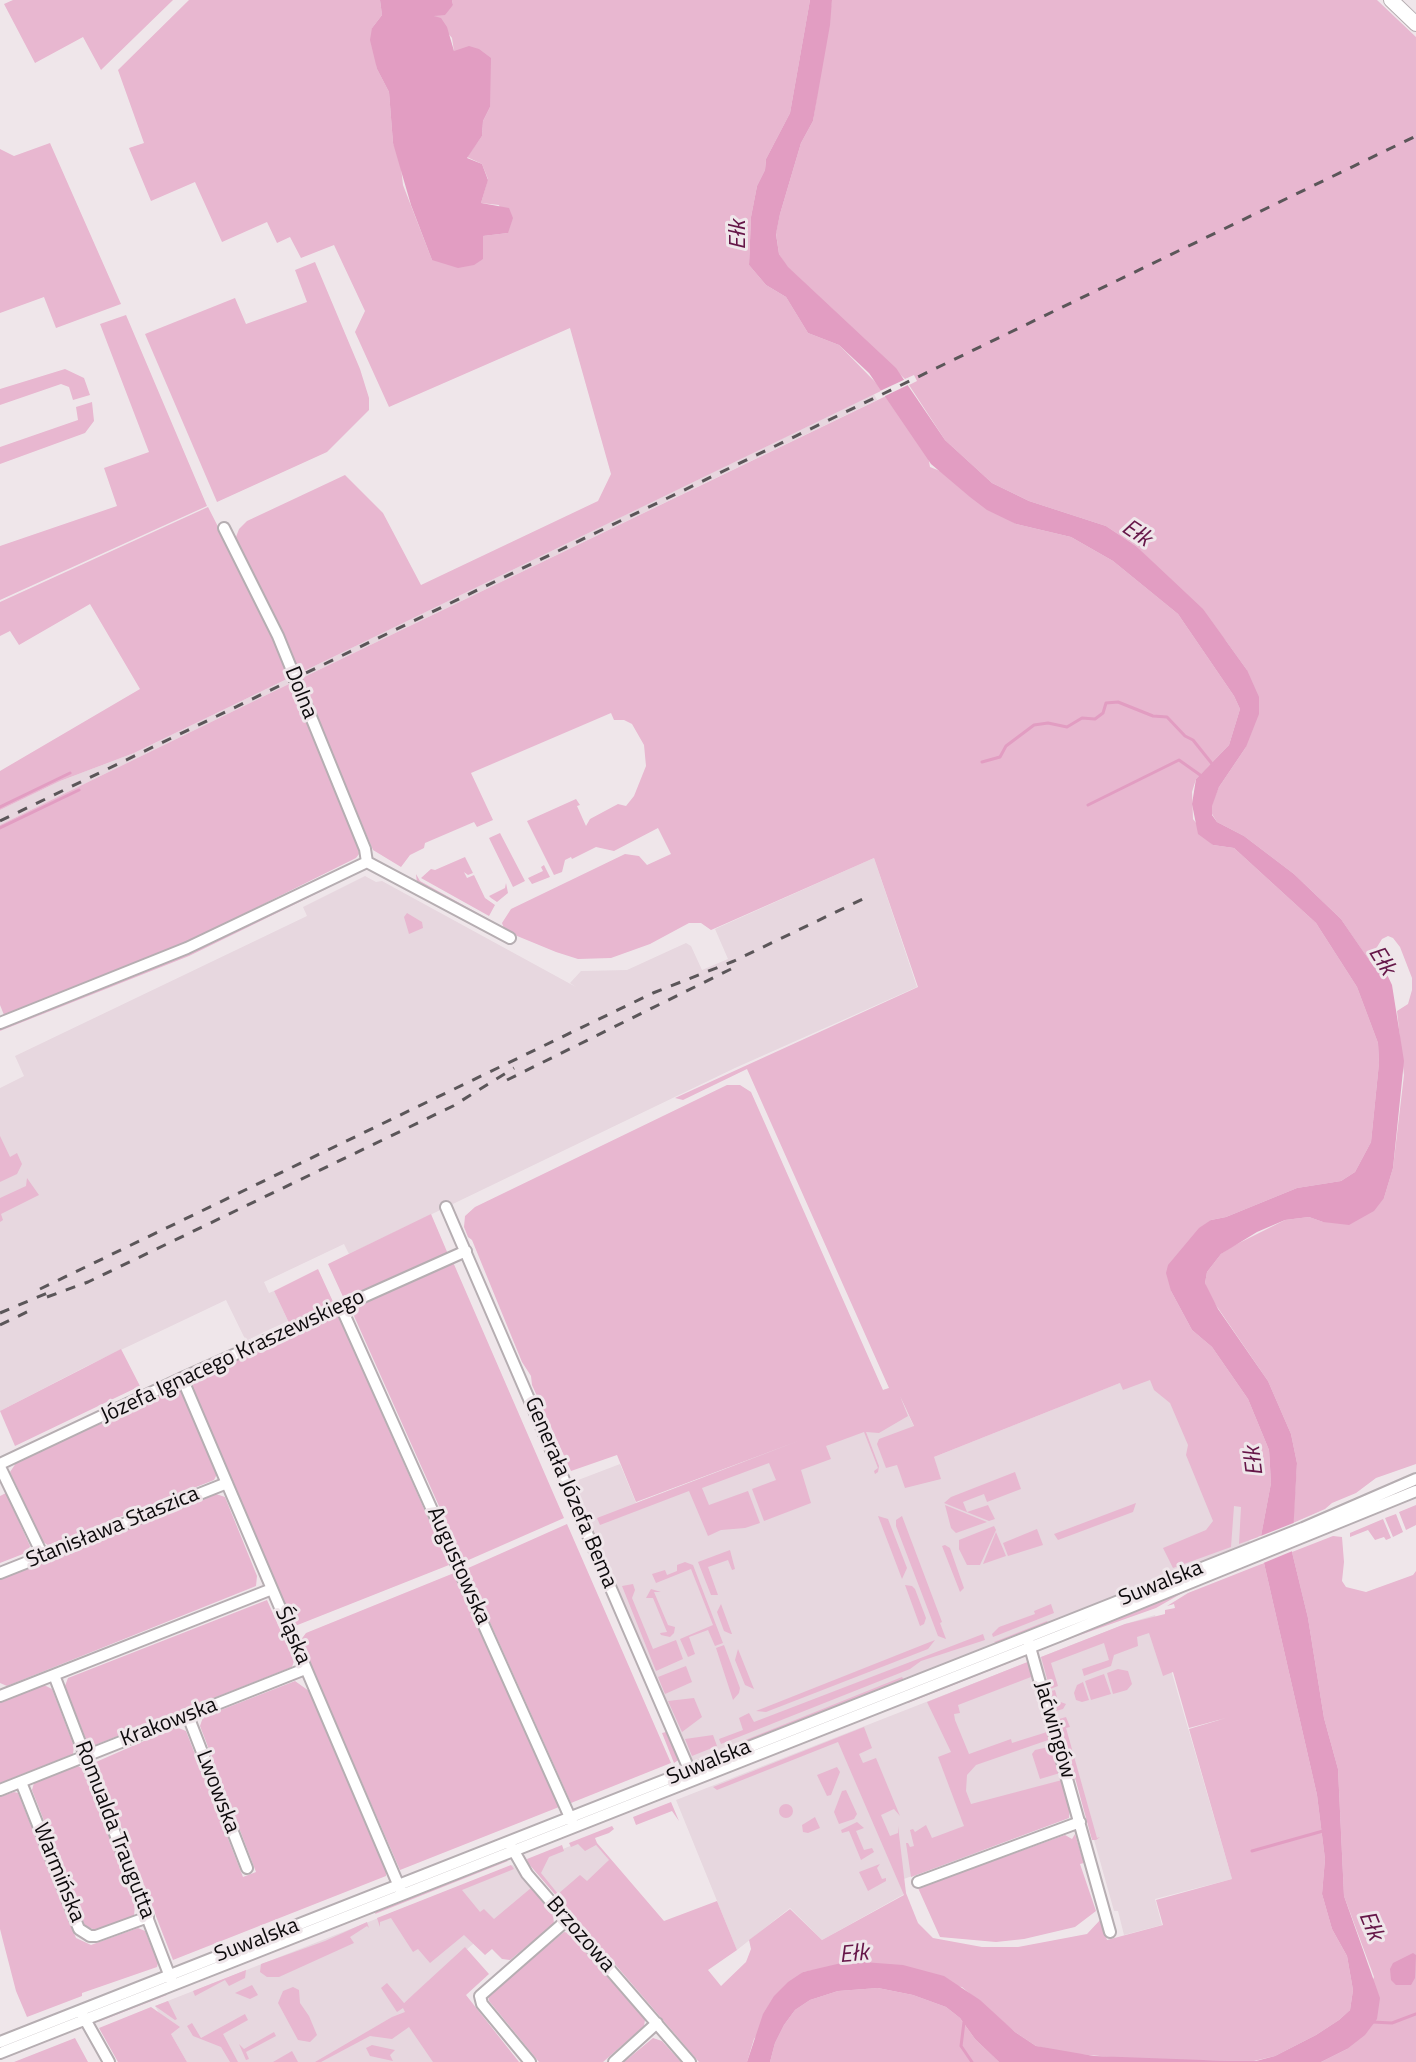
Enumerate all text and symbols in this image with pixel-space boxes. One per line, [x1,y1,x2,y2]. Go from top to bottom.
water label: Ełk [725,220,753,250]
water label: Ełk [1116,514,1156,554]
street label: Dolna [278,663,322,723]
water label: Ełk [1361,941,1401,981]
street label: Józefa Ignacego Kraszewskiego [97,1284,369,1430]
street label: Generała Józefa Bema [518,1394,622,1592]
water label: Ełk [1239,1445,1271,1477]
street label: Stanisława Staszica [23,1481,203,1575]
street label: Augustowska [420,1503,496,1629]
street label: Suwalska [1115,1555,1207,1613]
street label: Śląska [268,1603,316,1669]
street label: Jaćwingów [1028,1678,1080,1782]
street label: Krakowska [117,1693,221,1753]
street label: Suwalska [663,1734,755,1792]
street label: Romualda Traugutta [68,1737,160,1923]
street label: Lwowska [189,1747,245,1837]
street label: Warmińska [26,1820,90,1926]
street label: Brzozowa [540,1892,620,1978]
water label: Ełk [1351,1907,1389,1945]
street label: Suwalska [211,1913,303,1969]
water label: Ełk [838,1939,870,1971]

